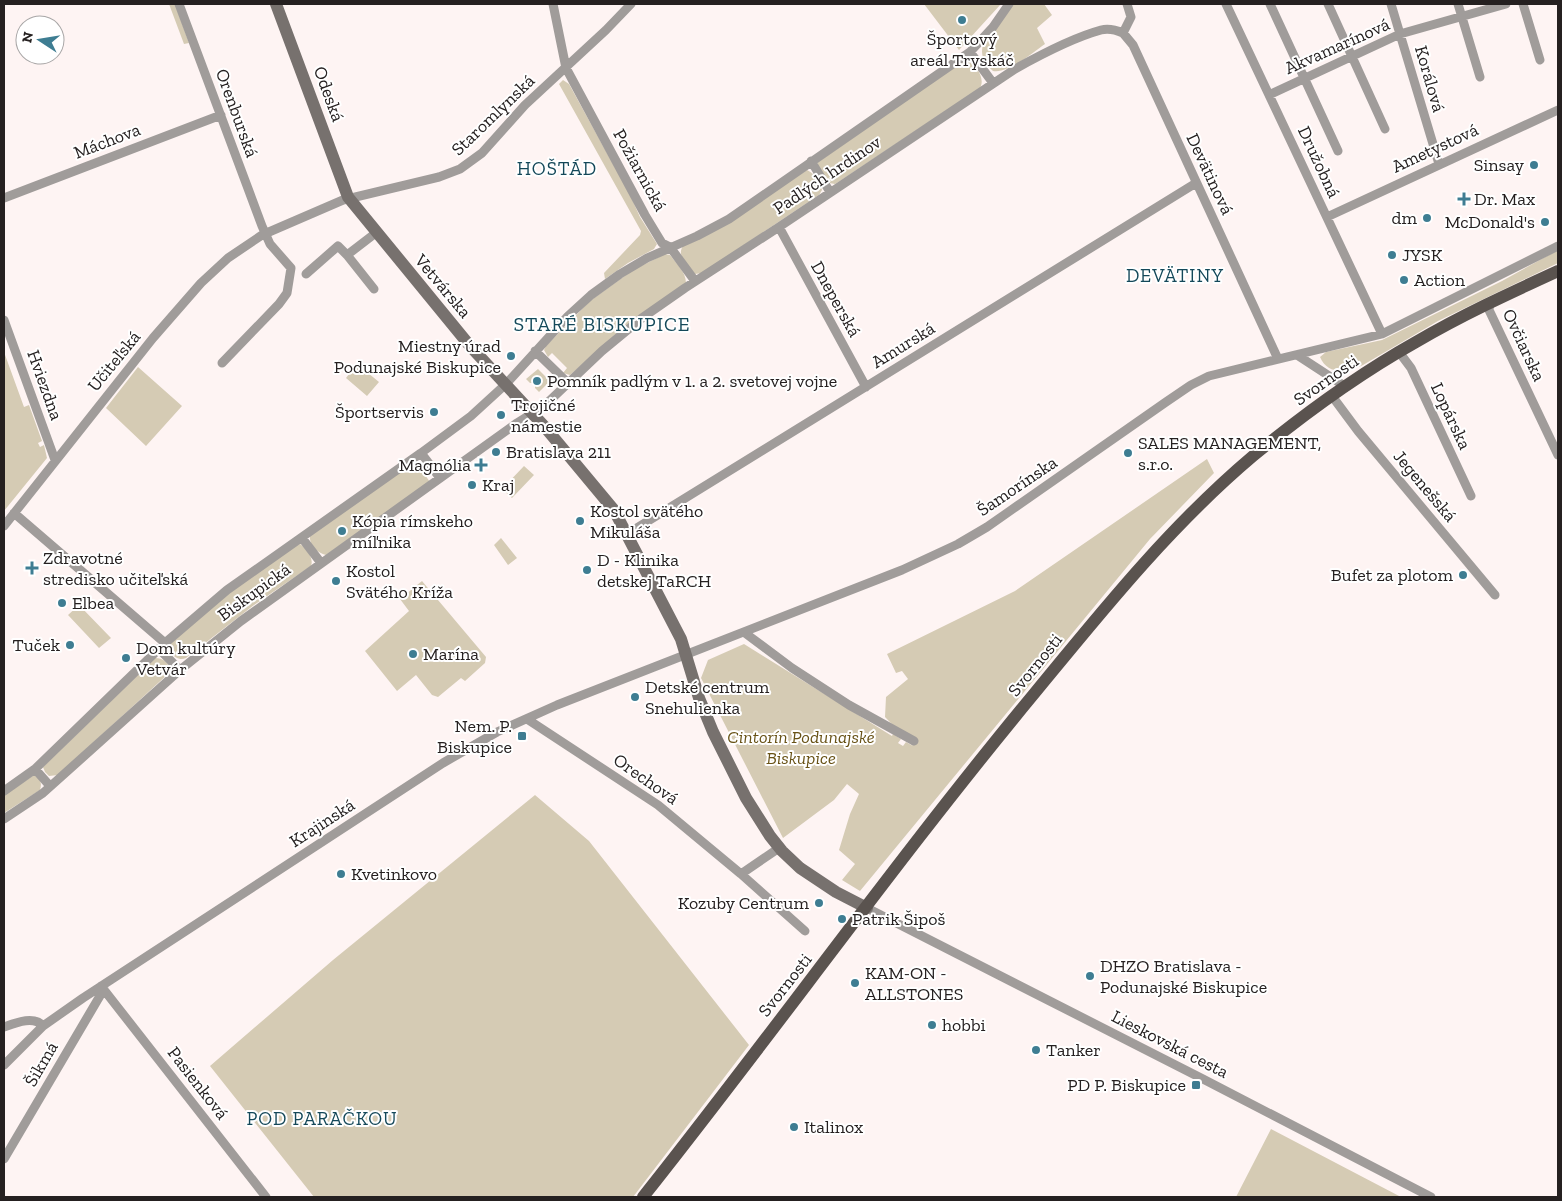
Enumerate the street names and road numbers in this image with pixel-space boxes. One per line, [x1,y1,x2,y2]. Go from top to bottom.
street label: Akvamarínová [1281,13,1393,79]
street label: Korálová [1410,43,1450,115]
street label: Odeská [309,63,349,125]
street label: Orenburská [211,66,263,161]
street label: Staromlynská [447,70,539,160]
street label: Máchova [71,118,144,164]
street label: Ametystová [1388,118,1482,178]
street label: Družobná [1293,123,1345,202]
street label: Požiarnická [608,125,672,215]
street label: Devätinová [1182,130,1239,219]
street label: Padlých hrdinov [769,131,885,219]
street label: Vetvárska [409,249,476,323]
street label: Dneperská [806,257,866,341]
street label: Ovčiarska [1498,305,1550,385]
street label: Amurská [867,317,939,373]
street label: Učiteľská [83,326,145,396]
street label: Hviezdna [22,347,68,423]
street label: Svornosti [1289,350,1363,410]
street label: Lopárska [1426,379,1476,453]
street label: Jegenešská [1389,446,1462,527]
street label: Šamorínska [973,451,1061,521]
street label: Biskupická [213,558,295,626]
street label: Svornosti [1003,629,1067,701]
street label: Orechová [609,749,683,810]
street label: Krajinská [285,794,359,852]
street label: Svornosti [753,949,817,1021]
street label: Lieskovská cesta [1108,1005,1232,1083]
street label: Šikmá [19,1037,63,1090]
street label: Pasienková [163,1042,233,1124]

